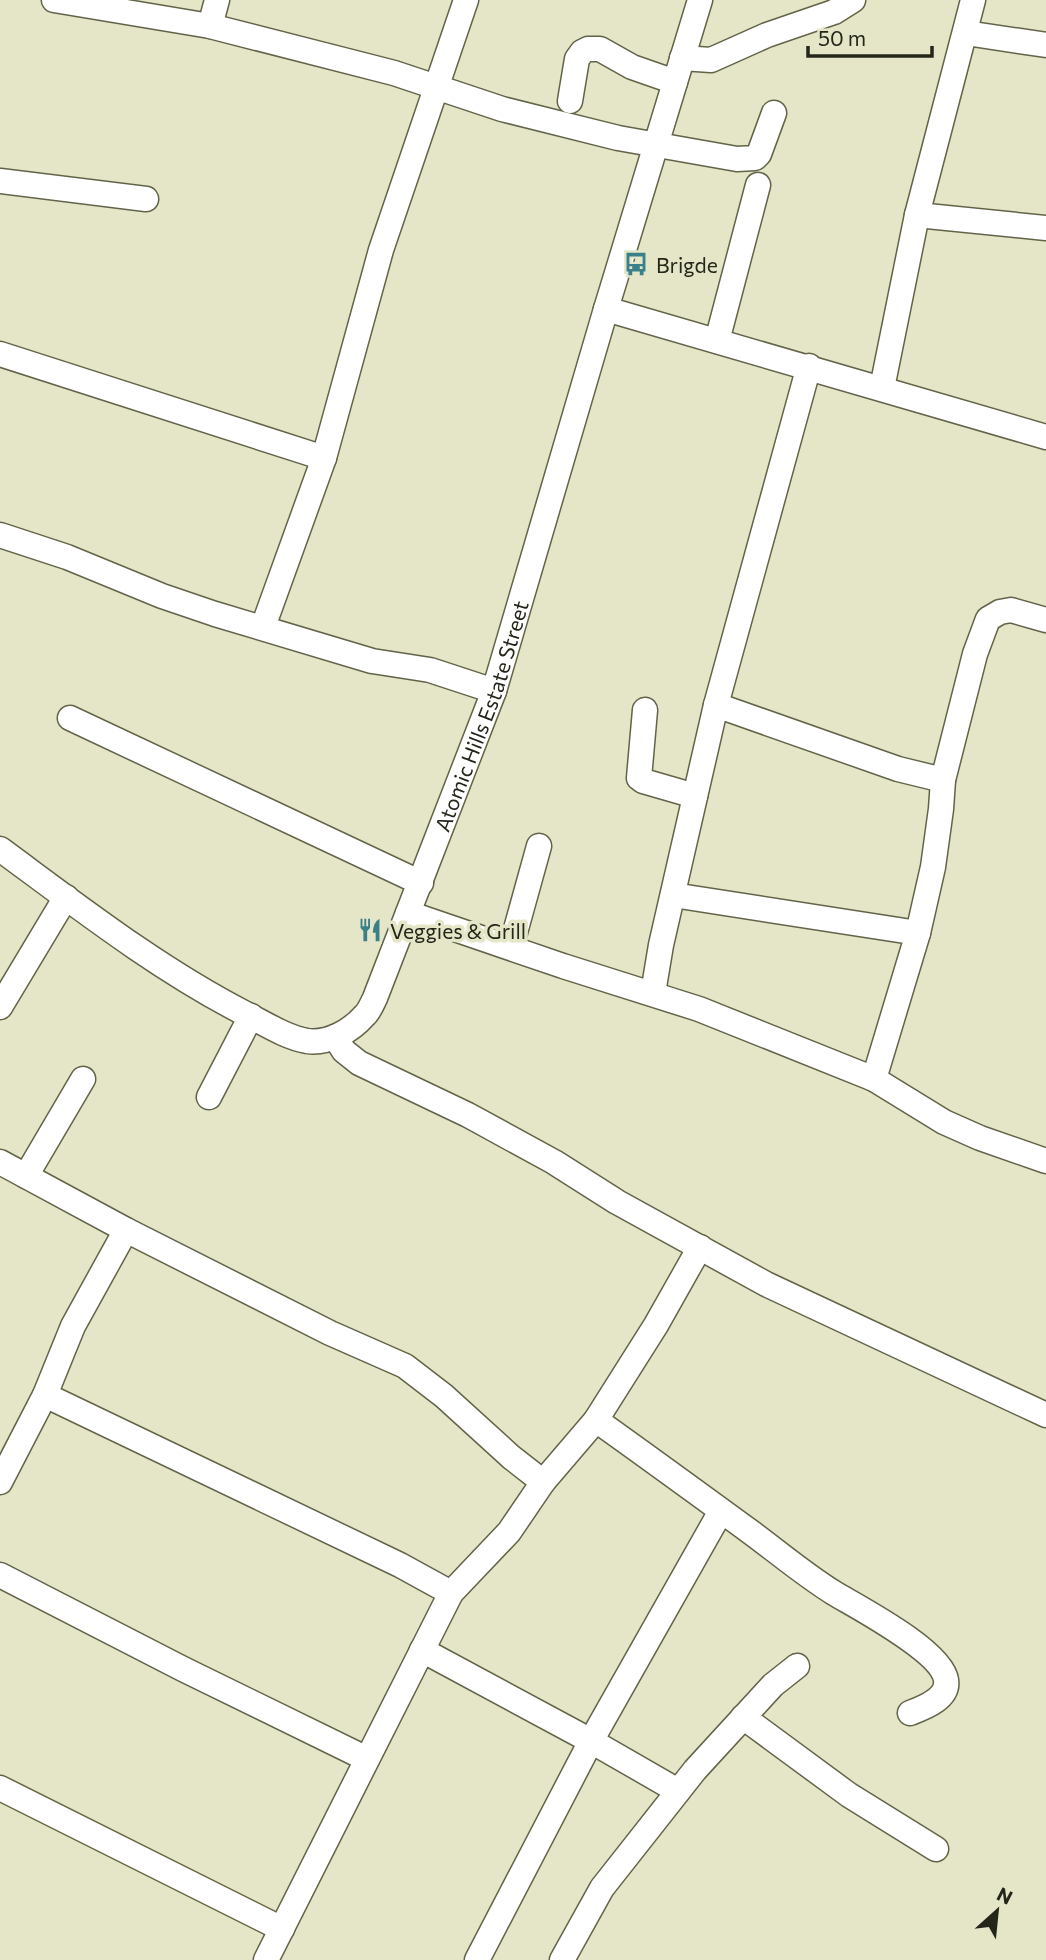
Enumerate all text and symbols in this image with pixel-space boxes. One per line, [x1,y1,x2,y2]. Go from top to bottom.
scale bar [808,14,932,58]
text: 50 m [818,25,866,50]
bus stop icon: Brigde [622,250,650,278]
place label: Brigde [656,252,718,277]
street label: Atomic Hills Estate Street [428,597,532,834]
restaurant icon: Veggies & Grill [356,916,384,944]
place label: Veggies & Grill [390,918,526,943]
north arrow [962,1876,1032,1946]
text: N [993,1882,1017,1909]

